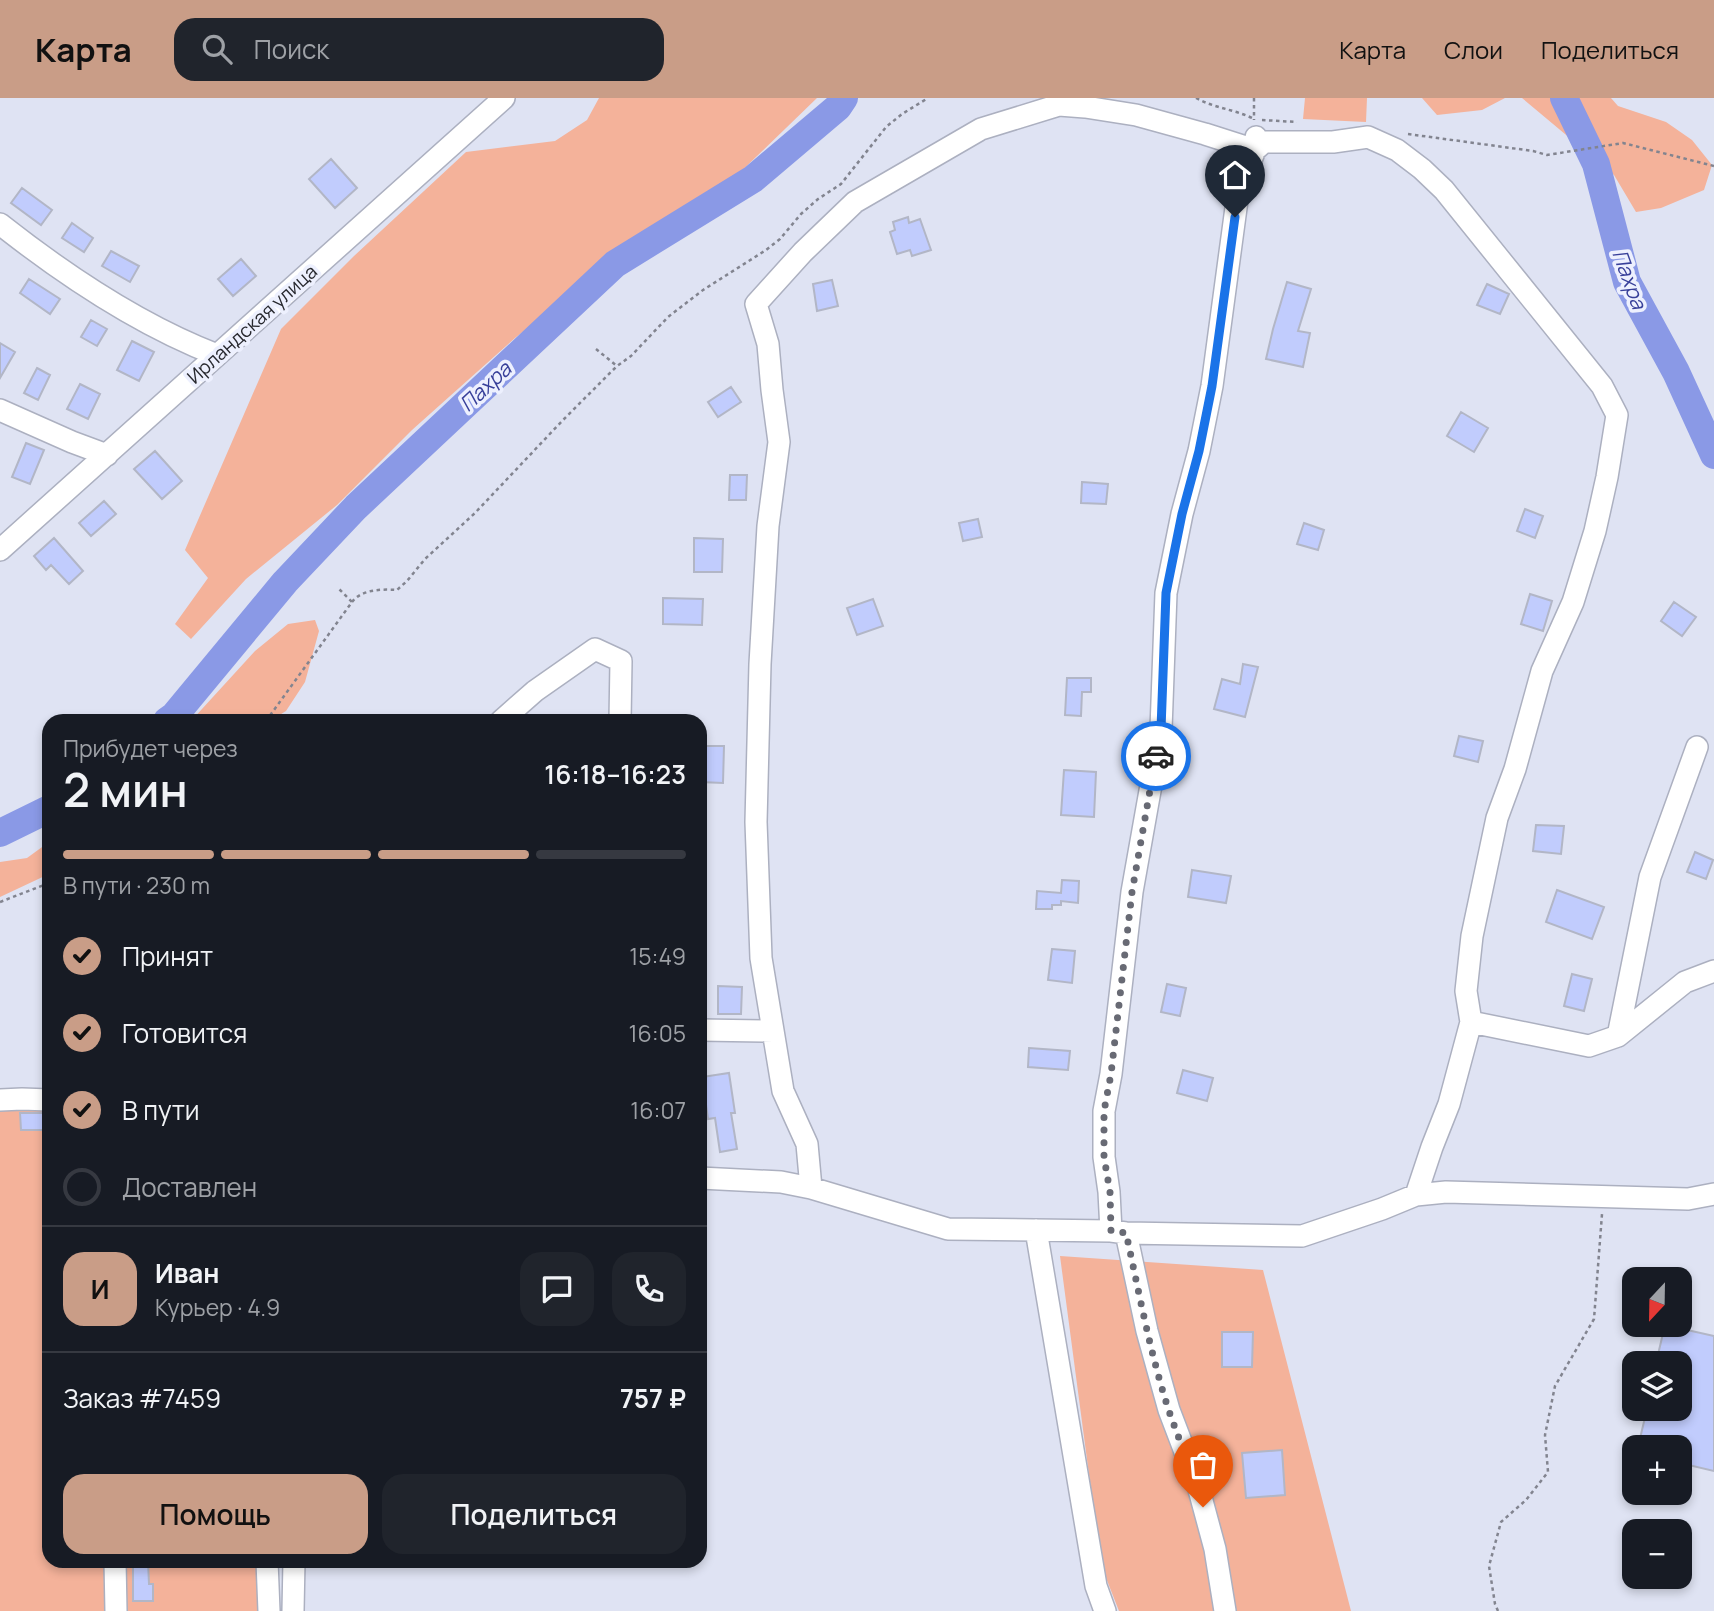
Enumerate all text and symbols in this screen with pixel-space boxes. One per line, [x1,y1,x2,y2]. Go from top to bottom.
search box [174,18,664,81]
text: Карта [35,27,132,72]
icon: search [198,30,236,68]
text: Поиск [254,31,329,67]
text: Карта [1339,33,1406,66]
text: Слои [1444,33,1503,66]
text: Поделиться [1541,33,1679,66]
pin [1205,145,1265,217]
icon: home [1216,156,1254,194]
water label: Пахра [1606,245,1654,314]
street label: Ирландская улица [181,259,323,389]
water label: Пахра [453,354,518,417]
courier [1121,721,1191,791]
text: Прибудет через [63,732,238,764]
icon: car [1137,737,1175,775]
text: 16:18–16:23 [544,756,686,792]
text: 2 мин [63,758,188,821]
text: В пути · 230 m [63,869,210,901]
icon: check [63,937,101,975]
text: Принят [122,938,213,974]
text: 15:49 [629,940,686,972]
icon: check [63,1014,101,1052]
text: Готовится [122,1015,247,1051]
text: 16:05 [629,1017,686,1049]
icon: check [63,1091,101,1129]
text: В пути [122,1092,200,1128]
text: 16:07 [630,1094,686,1126]
text: Доставлен [122,1169,257,1205]
button: chat [520,1252,594,1326]
button: phone [612,1252,686,1326]
text: Иван [155,1255,219,1291]
north arrow [1622,1267,1692,1337]
map controls [1622,1267,1692,1589]
text: И [91,1271,109,1307]
text: Курьер · 4.9 [155,1291,280,1323]
button: layers [1622,1351,1692,1421]
text: Заказ #7459 [63,1380,221,1416]
text: 757 ₽ [620,1380,686,1416]
pin [1173,1435,1233,1507]
button: + [1622,1435,1692,1505]
icon: bag [1184,1446,1222,1484]
button: Помощь [63,1474,368,1554]
button: Поделиться [382,1474,686,1554]
button: − [1622,1519,1692,1589]

